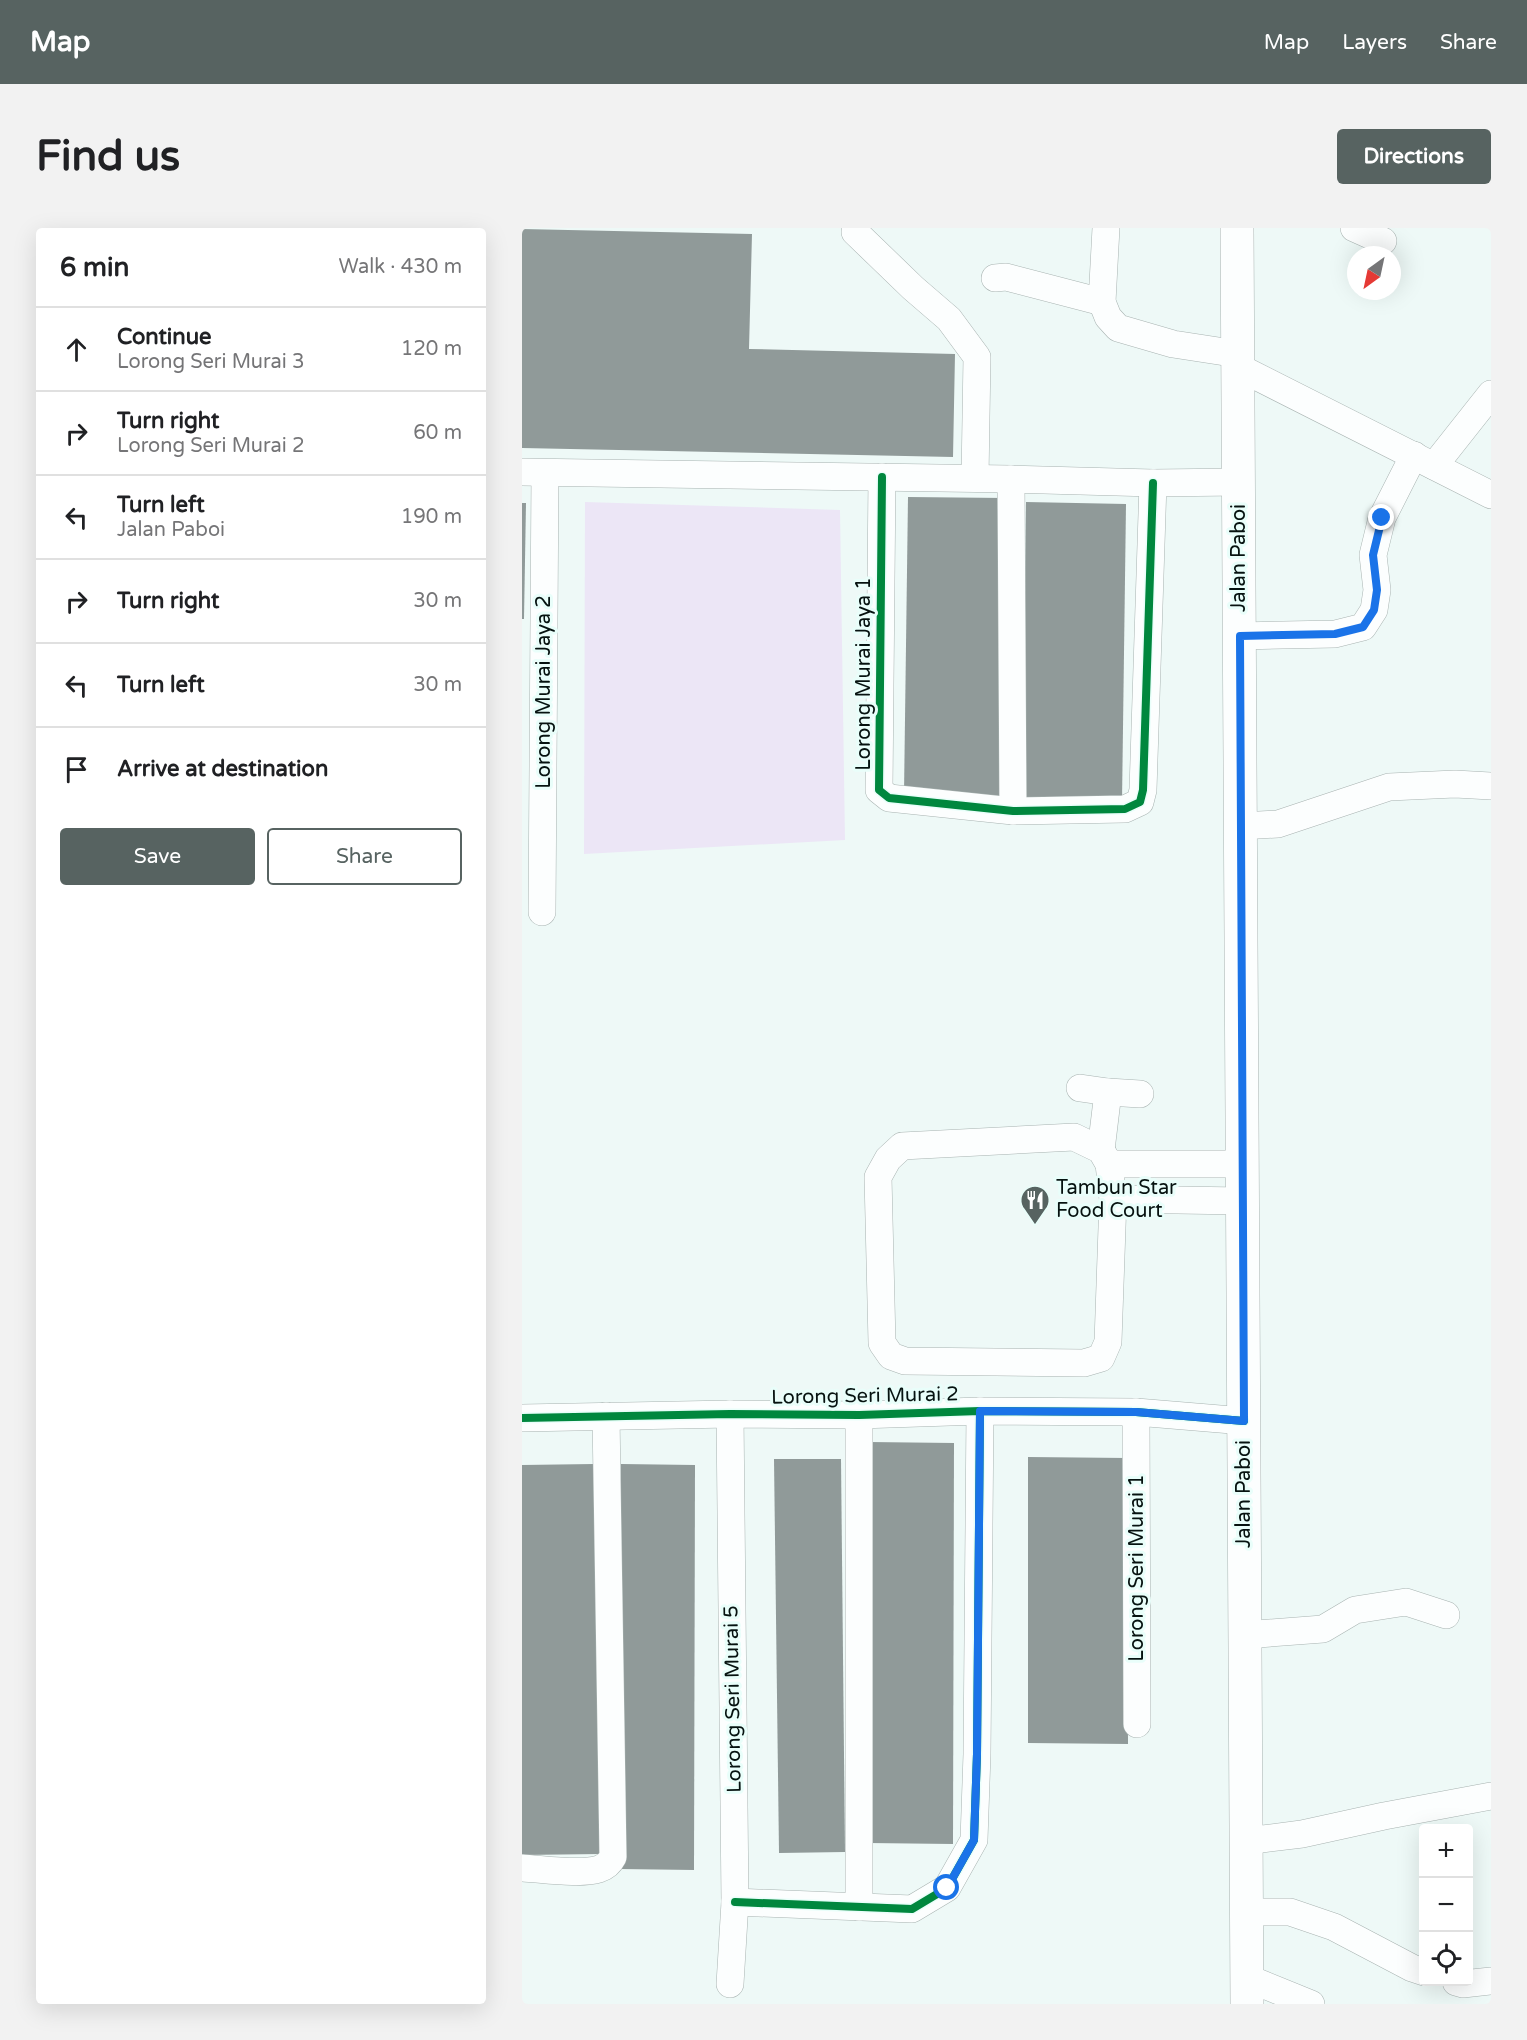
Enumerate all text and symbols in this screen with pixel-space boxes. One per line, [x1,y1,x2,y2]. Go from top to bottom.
text: Map [30,25,90,59]
text: Map [1264,30,1309,55]
text: Layers [1342,30,1407,55]
text: Share [1440,30,1497,55]
button: Directions [1337,129,1491,184]
text: Find us [36,131,180,182]
north arrow [1347,246,1401,300]
text: 6 min [60,252,129,283]
text: Walk · 430 m [339,255,462,279]
text: Continue [117,324,212,350]
icon: ahead [60,333,93,366]
text: 120 m [401,337,462,361]
text: Lorong Seri Murai 3 [117,350,305,374]
text: Turn right [117,408,219,434]
icon: right [60,417,93,450]
text: 60 m [413,421,462,445]
text: Lorong Seri Murai 2 [117,434,305,458]
text: Turn left [117,492,205,518]
icon: left [60,501,93,534]
street label: Jalan Paboi [1227,504,1251,612]
route end [1368,504,1394,530]
text: 190 m [401,505,462,529]
text: Jalan Paboi [117,518,225,542]
street label: Lorong Murai Jaya 1 [852,577,876,771]
icon: right [60,585,93,618]
text: Turn right [117,588,219,614]
text: 30 m [413,589,462,613]
street label: Lorong Murai Jaya 2 [532,595,556,789]
icon: left [60,669,93,702]
text: Turn left [117,672,205,698]
text: 30 m [413,673,462,697]
icon: arrive [60,753,93,786]
text: Arrive at destination [117,756,328,782]
button: Save [60,828,255,885]
button: Share [267,828,462,885]
place label: Tambun Star Food Court [1056,1176,1177,1223]
restaurant icon: Tambun Star Food Court [1019,1184,1051,1226]
street label: Lorong Seri Murai 2 [771,1382,959,1410]
street label: Jalan Paboi [1232,1440,1256,1548]
street label: Lorong Seri Murai 1 [1125,1474,1149,1662]
street label: Lorong Seri Murai 5 [719,1605,747,1793]
map controls [1419,1824,1473,1986]
button: + [1419,1824,1473,1878]
route start [933,1874,959,1900]
button: − [1419,1878,1473,1932]
button: locate [1419,1932,1473,1986]

